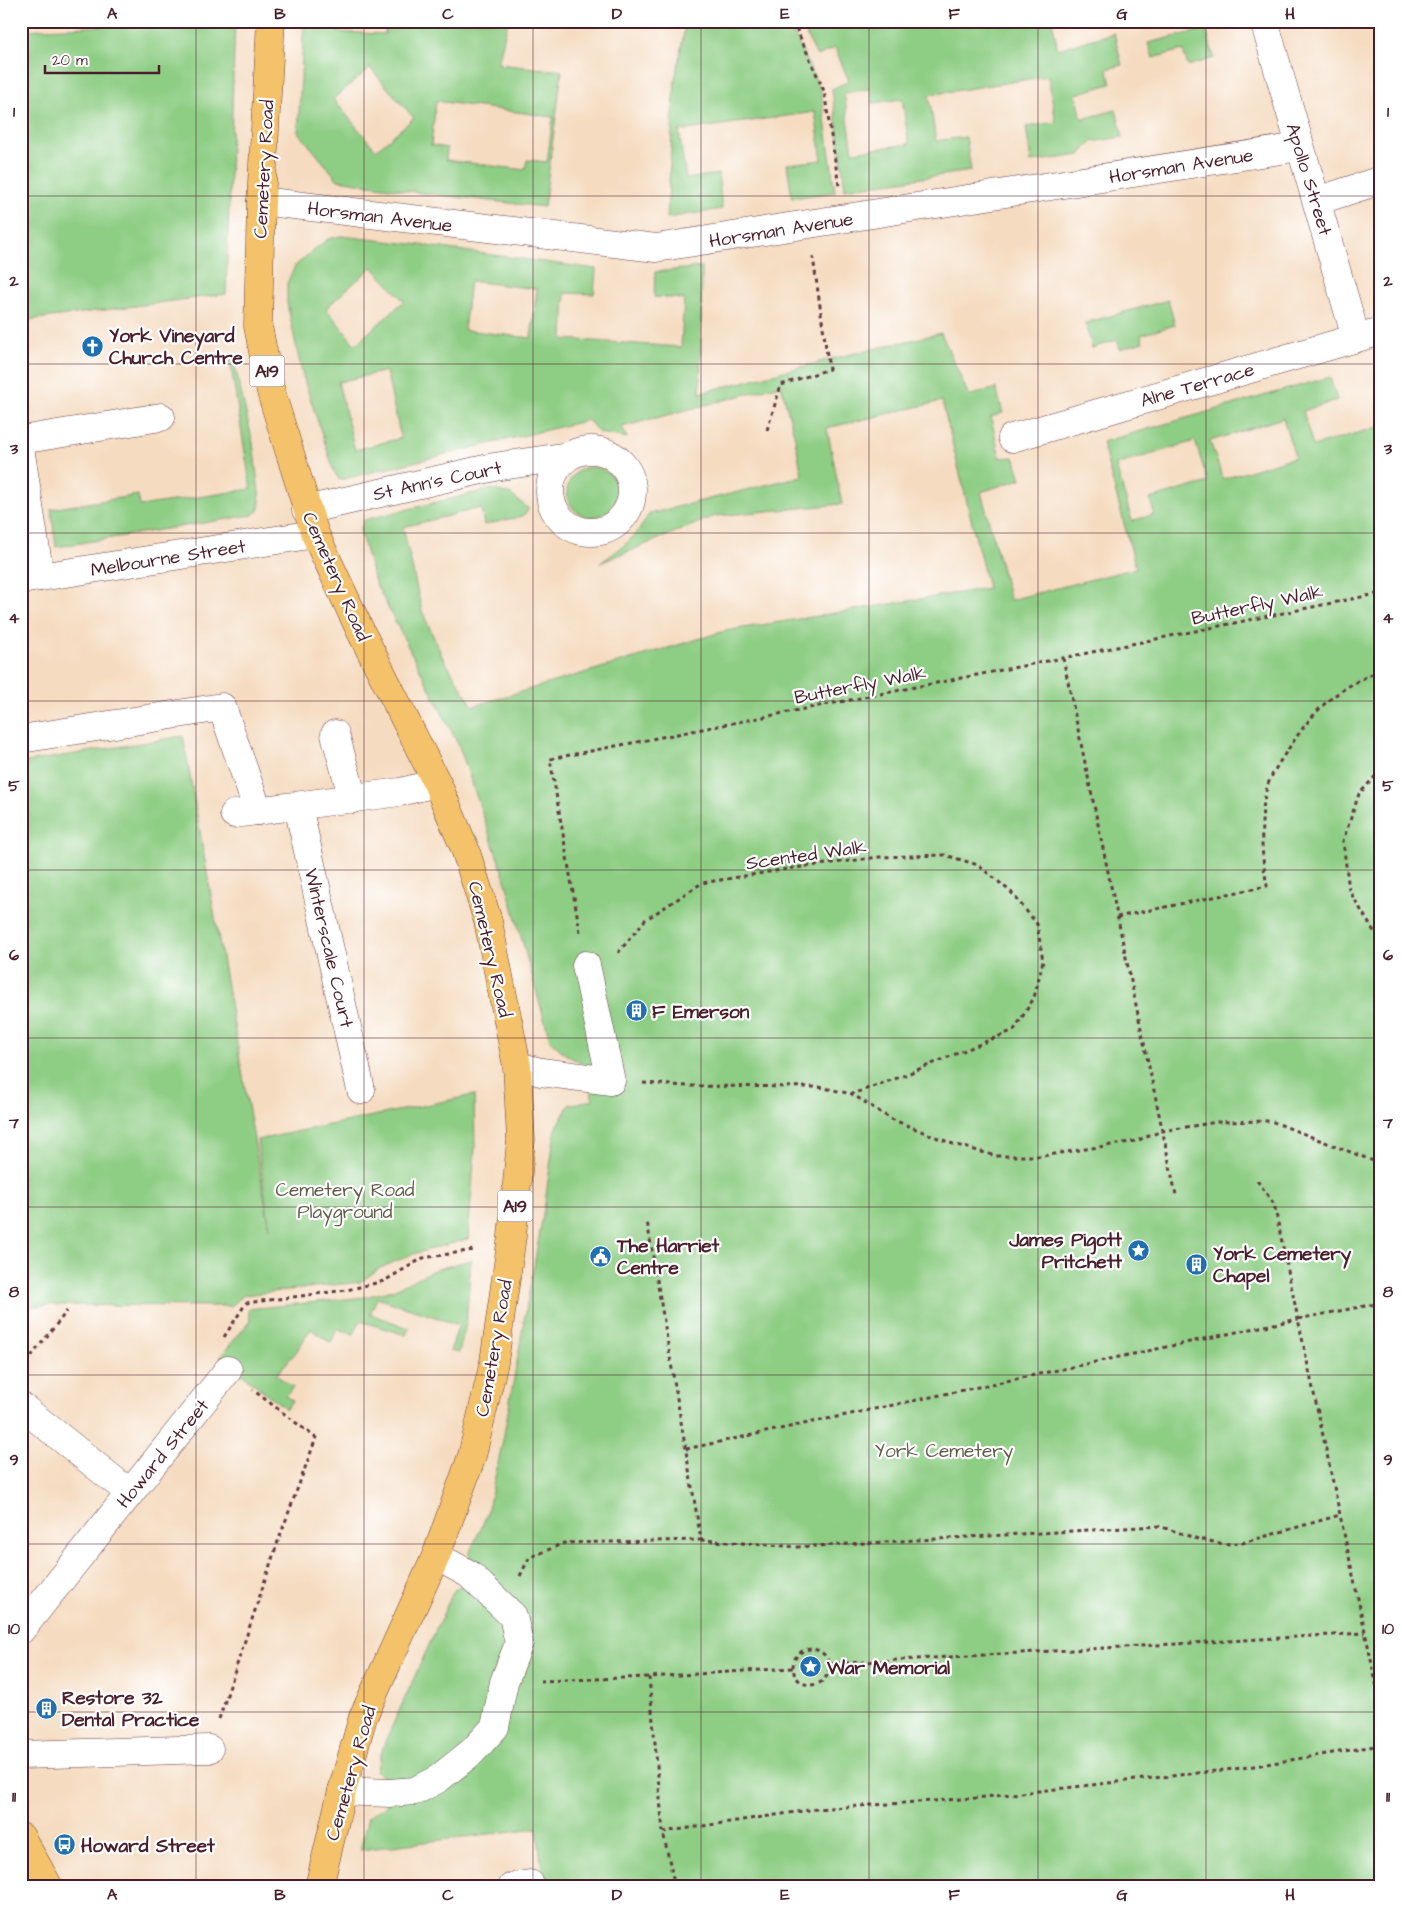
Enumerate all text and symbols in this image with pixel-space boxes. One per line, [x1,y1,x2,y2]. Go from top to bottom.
text: A [107,3,118,25]
text: B [274,3,286,25]
text: C [442,3,454,25]
text: D [612,3,623,25]
text: E [780,3,790,25]
text: F [948,3,960,25]
text: G [1116,3,1128,25]
text: H [1285,3,1295,25]
scale bar [45,42,159,74]
text: 20 m [52,50,88,71]
street label: Cemetery Road [247,99,283,239]
text: 1 [13,101,16,123]
text: 1 [1387,101,1390,123]
street label: Apollo Street [1279,120,1339,239]
street label: Horsman Avenue [1107,142,1255,191]
street label: Horsman Avenue [306,195,454,240]
street label: Horsman Avenue [707,206,855,255]
text: 2 [8,270,19,292]
text: 2 [1382,270,1393,292]
place label: York Vineyard Church Centre [109,323,243,372]
church icon: York Vineyard Church Centre [81,334,105,358]
road number: A19 [250,356,284,386]
street label: Alne Terrace [1137,356,1258,415]
text: 3 [9,438,19,460]
text: 3 [1383,438,1393,460]
street label: St Ann's Court [371,455,504,508]
street label: Cemetery Road [294,508,376,646]
street label: Melbourne Street [89,533,248,584]
street label: Butterfly Walk [1189,578,1326,634]
text: 4 [9,607,20,629]
text: 4 [1383,607,1394,629]
street label: Butterfly Walk [792,659,929,712]
text: 5 [8,775,20,797]
text: 5 [1382,775,1394,797]
street label: Scented Walk [744,834,869,877]
street label: Winterscale Court [297,866,360,1031]
street label: Cemetery Road [460,879,518,1021]
text: 6 [9,944,19,966]
text: 6 [1383,944,1393,966]
building icon: F Emerson [624,999,648,1023]
place label: F Emerson [652,999,750,1026]
text: 7 [8,1112,19,1134]
text: 7 [1382,1112,1393,1134]
park label: Cemetery Road Playground [276,1177,415,1227]
road number: A19 [498,1190,532,1222]
place label: James Pigott Pritchett [1008,1227,1122,1276]
place label: The Harriet Centre [616,1233,719,1282]
place icon: James Pigott Pritchett [1126,1238,1150,1262]
place label: York Cemetery Chapel [1213,1241,1352,1290]
public building icon: The Harriet Centre [589,1244,613,1268]
building icon: York Cemetery Chapel [1185,1252,1209,1276]
street label: Cemetery Road [469,1277,521,1419]
text: 8 [9,1281,20,1303]
text: 8 [1383,1281,1394,1303]
street label: Howard Street [111,1393,216,1514]
park label: York Cemetery [875,1438,1014,1466]
text: 9 [9,1449,19,1471]
text: 9 [1383,1449,1393,1471]
text: 10 [8,1618,20,1640]
text: 10 [1382,1618,1394,1640]
place icon: War Memorial [799,1655,823,1679]
place label: War Memorial [826,1655,950,1682]
place label: Restore 32 Dental Practice [62,1685,200,1734]
building icon: Restore 32 Dental Practice [34,1696,58,1720]
street label: Cemetery Road [319,1703,385,1844]
text: 11 [12,1786,17,1808]
text: 11 [1386,1786,1391,1808]
bus stop icon: Howard Street [53,1833,77,1857]
place label: Howard Street [81,1833,215,1860]
text: A [107,1884,118,1906]
text: B [274,1884,286,1906]
text: C [442,1884,454,1906]
text: D [612,1884,623,1906]
text: E [780,1884,790,1906]
text: F [948,1884,960,1906]
text: G [1116,1884,1128,1906]
text: H [1285,1884,1295,1906]

